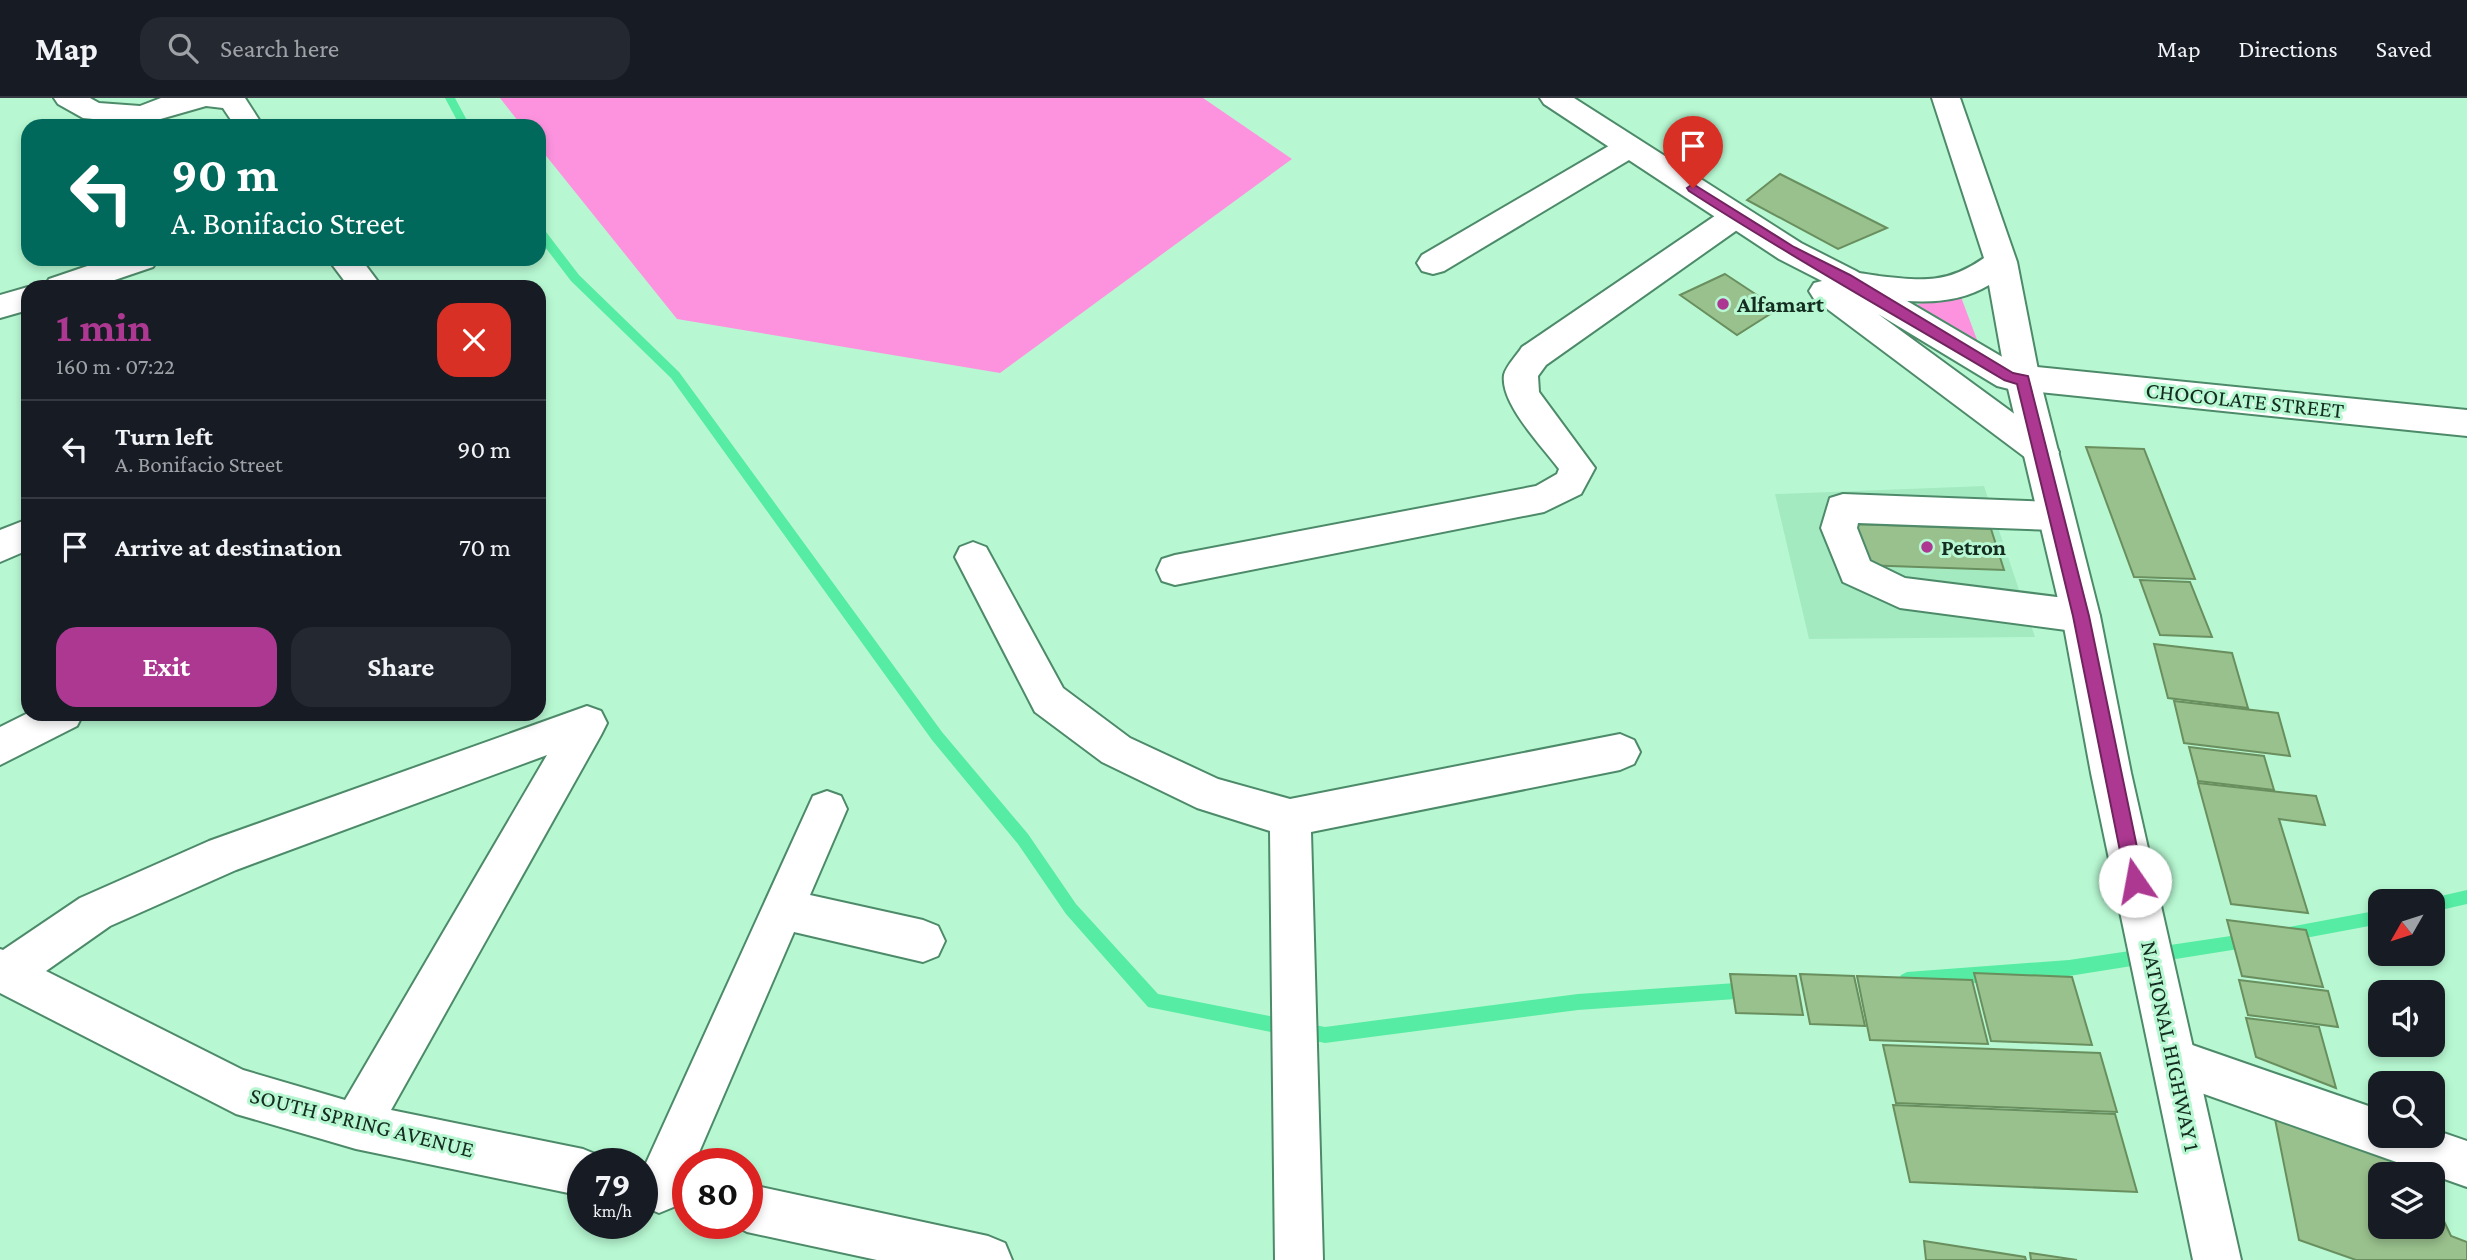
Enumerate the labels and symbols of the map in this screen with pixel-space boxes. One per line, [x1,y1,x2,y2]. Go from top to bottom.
pin [1663,116,1723,188]
place label: Alfamart [1736,291,1825,317]
marker: Alfamart [1715,296,1731,312]
street label: CHOCOLATE STREET [2144,377,2346,423]
place label: Petron [1941,534,2006,560]
marker: Petron [1919,539,1935,555]
position arrow [2098,844,2172,918]
north arrow [2368,889,2445,966]
street label: NATIONAL HIGHWAY 1 [2136,938,2206,1154]
street label: SOUTH SPRING AVENUE [247,1082,477,1162]
speed limit sign: 80 [672,1148,763,1239]

